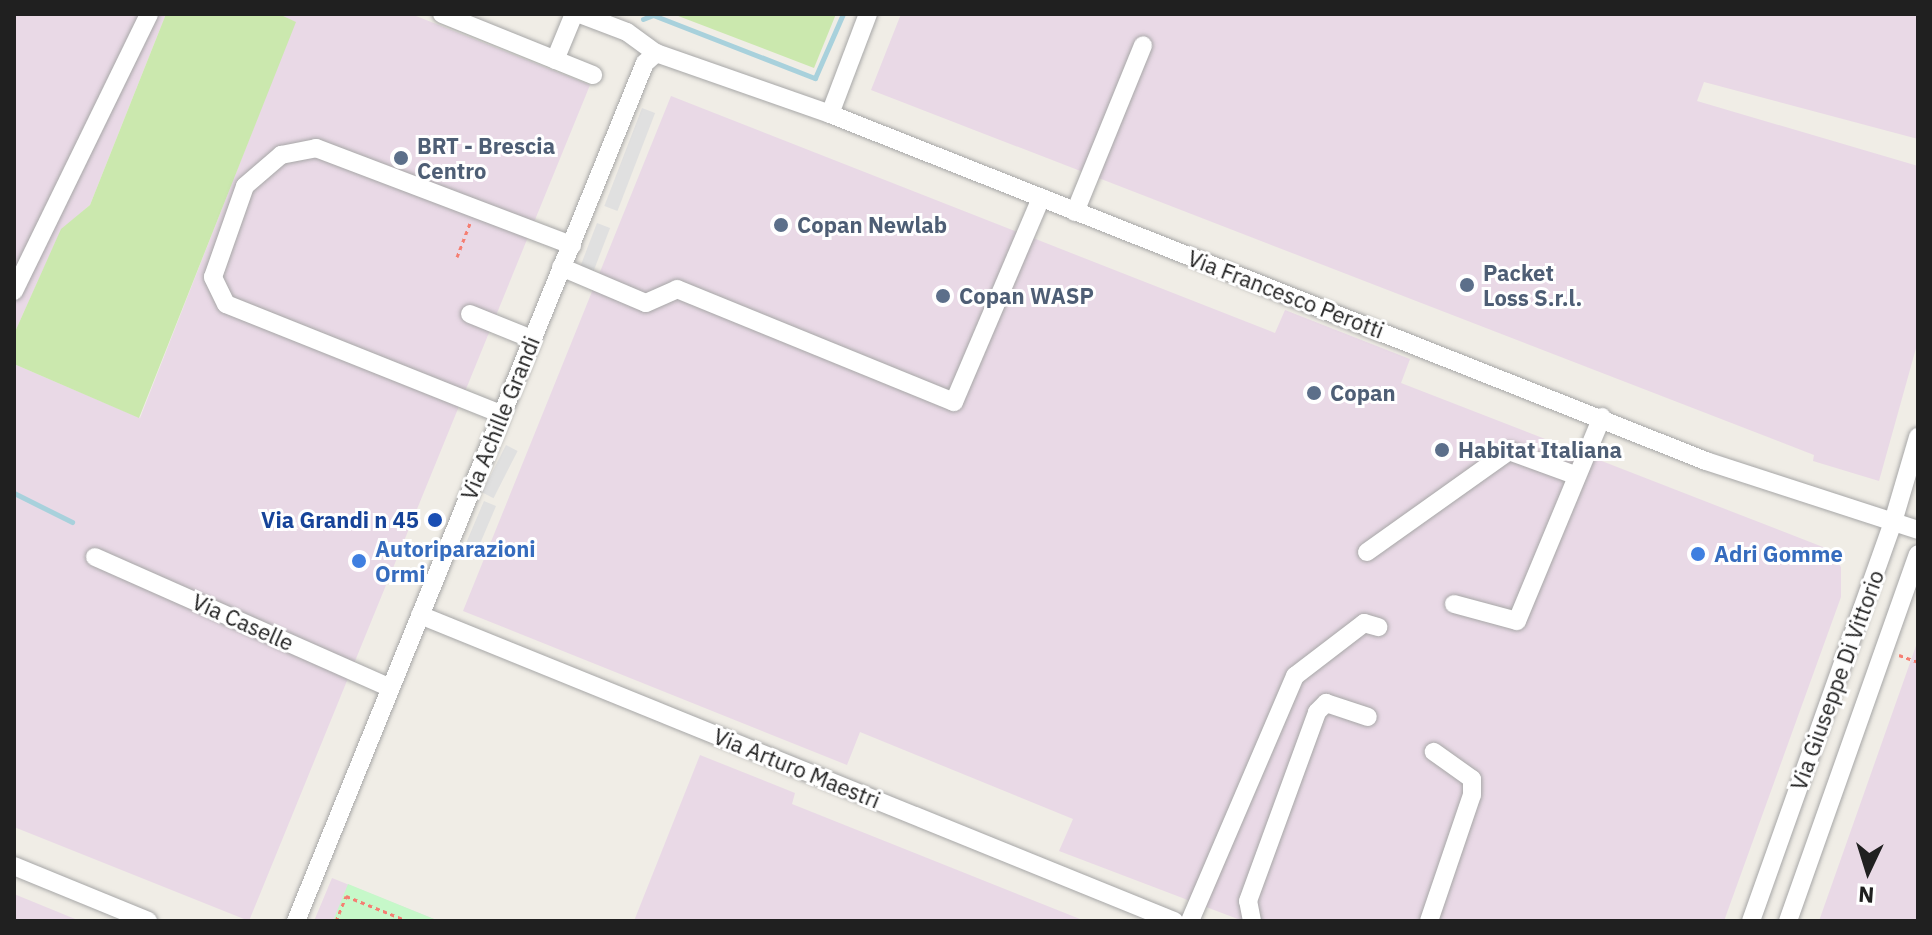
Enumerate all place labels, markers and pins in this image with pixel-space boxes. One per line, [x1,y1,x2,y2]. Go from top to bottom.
place label: BRT - Brescia Centro [417,132,555,184]
marker: BRT - Brescia Centro [392,149,410,167]
place label: Copan Newlab [797,212,947,238]
marker: Copan Newlab [772,216,790,234]
place label: Packet Loss S.r.l. [1483,259,1582,310]
marker: Packet Loss S.r.l. [1458,276,1476,294]
place label: Copan WASP [959,283,1094,309]
marker: Copan WASP [934,287,952,305]
place label: Copan [1330,380,1396,406]
marker: Copan [1305,384,1323,402]
place label: Habitat Italiana [1458,437,1622,463]
marker: Habitat Italiana [1433,441,1451,459]
place label: Via Grandi n 45 [261,507,419,533]
marker: Via Grandi n 45 [426,511,444,529]
place label: Autoriparazioni Ormi [375,535,536,586]
place label: Adri Gomme [1714,541,1843,567]
marker: Adri Gomme [1689,545,1707,563]
marker: Autoriparazioni Ormi [350,552,368,570]

